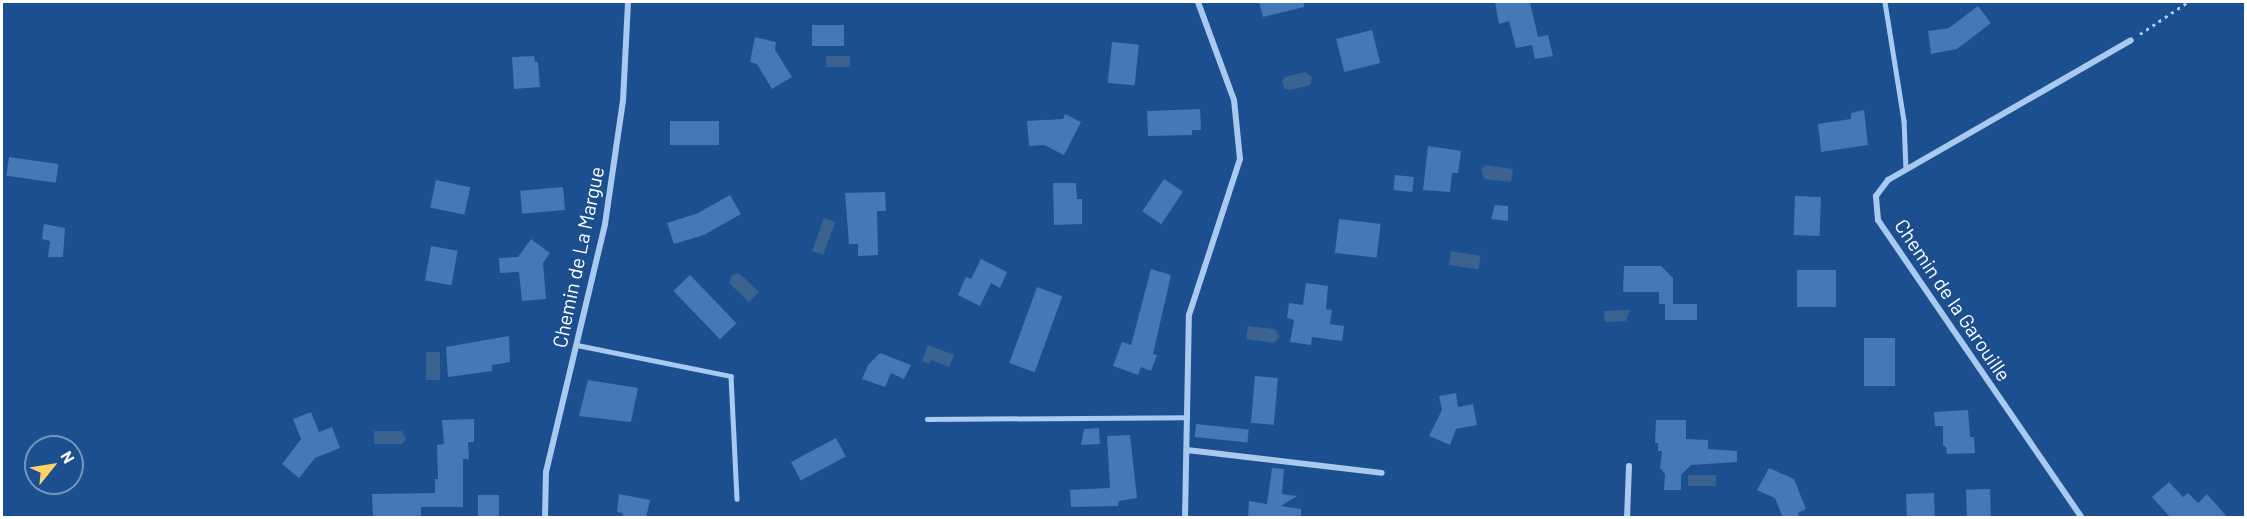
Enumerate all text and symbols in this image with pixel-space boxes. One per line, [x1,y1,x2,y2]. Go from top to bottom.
street label: Chemin de La Margue [547,164,609,350]
street label: Chemin de la Garouille [1890,214,2016,386]
north arrow [24,435,84,495]
text: N [57,447,79,466]

